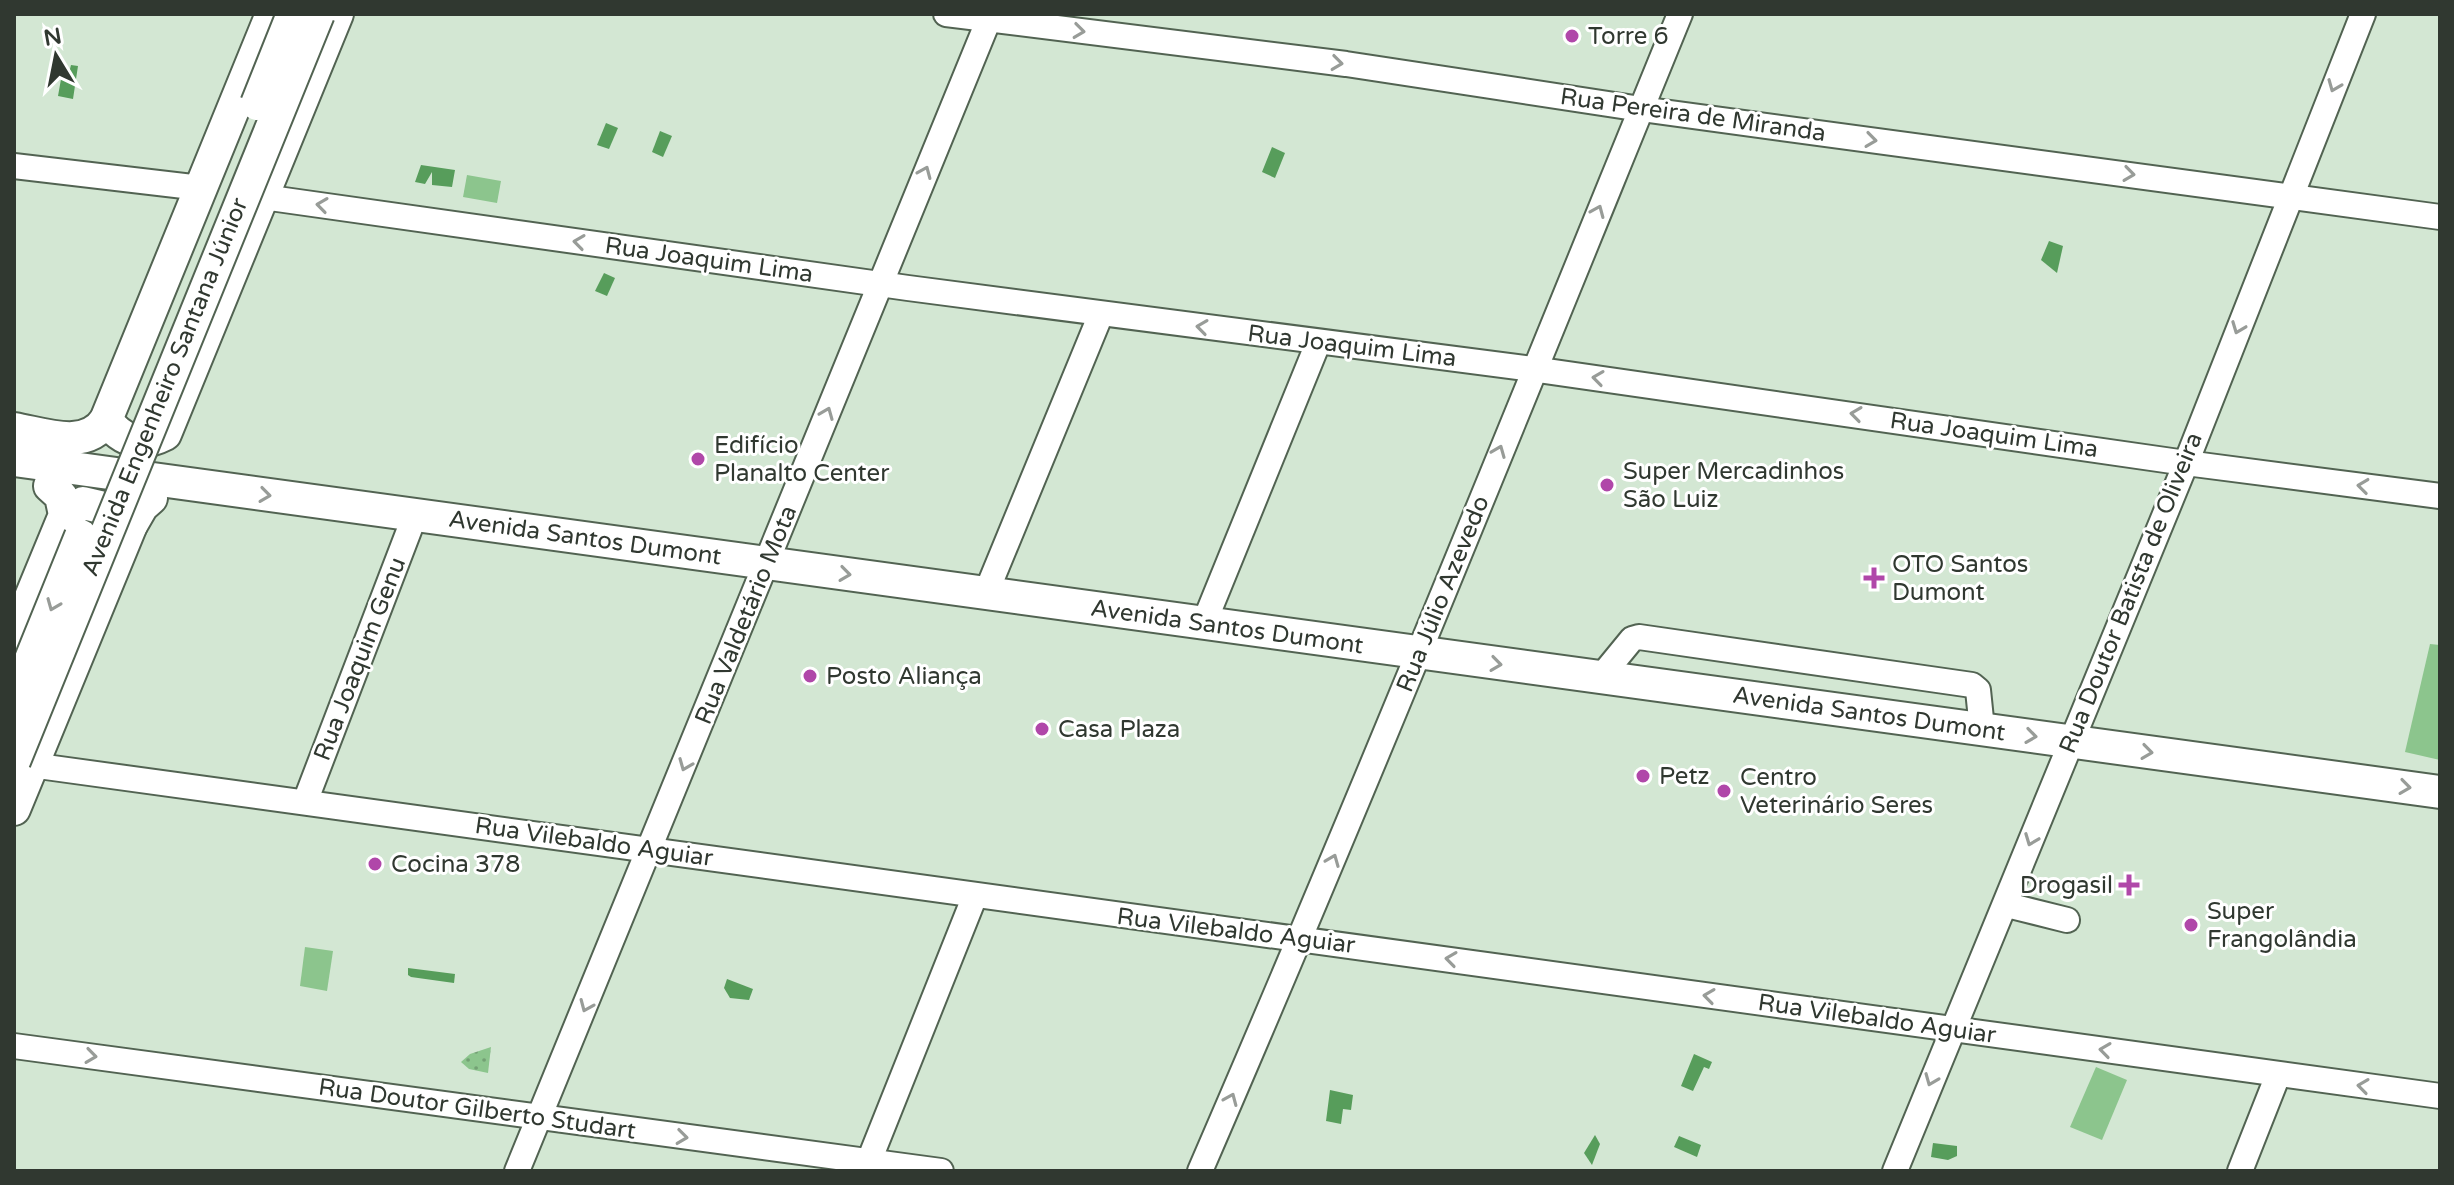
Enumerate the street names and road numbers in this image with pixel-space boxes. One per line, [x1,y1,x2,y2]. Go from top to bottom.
street label: Rua Pereira de Miranda [1558,82,1828,148]
street label: Avenida Engenheiro Santana Júnior [76,193,255,580]
street label: Rua Joaquim Lima [603,231,815,289]
street label: Rua Joaquim Lima [1246,319,1458,373]
street label: Rua Joaquim Lima [1888,406,2100,464]
street label: Rua Doutor Batista de Oliveira [2053,428,2209,758]
street label: Rua Júlio Azevedo [1390,492,1496,696]
street label: Rua Valdetário Mota [689,501,803,729]
street label: Avenida Santos Dumont [447,504,723,572]
street label: Rua Joaquim Genu [308,553,412,765]
street label: Avenida Santos Dumont [1089,593,1365,661]
street label: Avenida Santos Dumont [1731,680,2007,748]
street label: Rua Vilebaldo Aguiar [473,811,716,873]
street label: Rua Vilebaldo Aguiar [1115,902,1358,960]
street label: Rua Vilebaldo Aguiar [1756,988,1999,1050]
street label: Rua Doutor Gilberto Studart [316,1072,638,1146]

